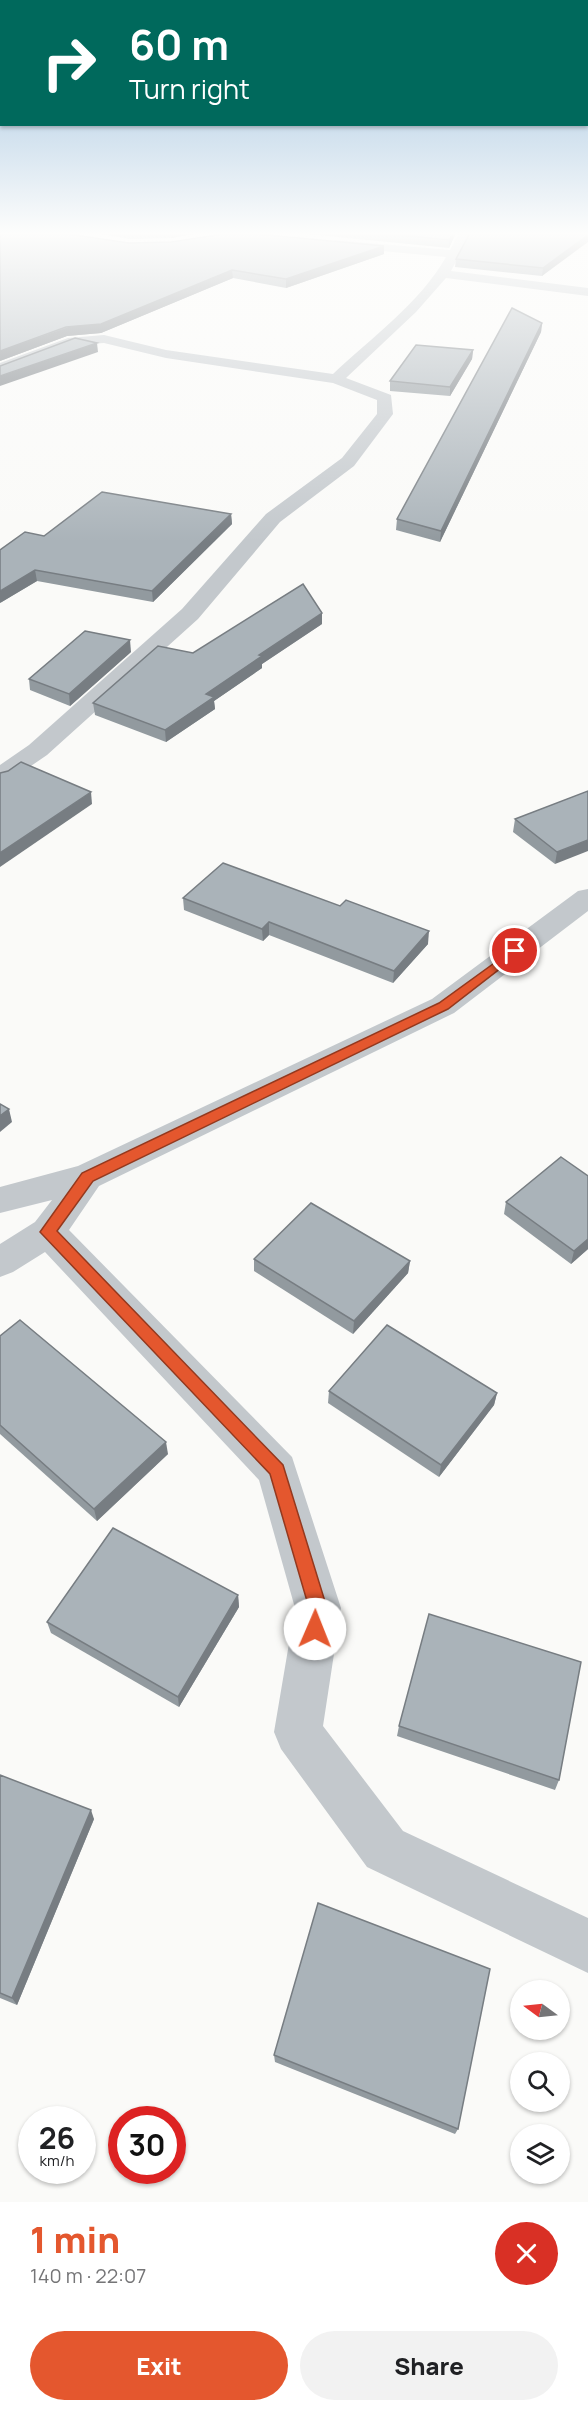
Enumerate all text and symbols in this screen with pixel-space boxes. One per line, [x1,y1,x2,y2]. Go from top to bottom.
text: 60 m [129,15,229,73]
icon: right [30,24,108,102]
text: Turn right [129,70,250,107]
pin [489,925,540,976]
icon: arrive [498,934,531,967]
position arrow [283,1597,347,1661]
north arrow [510,1980,570,2040]
map controls [510,1980,570,2184]
button: search [510,2052,570,2112]
speed limit sign: 30 [108,2106,186,2184]
text: 26 [39,2117,75,2158]
button: layers [510,2124,570,2184]
text: km/h [40,2150,74,2171]
text: 1 min [30,2215,120,2264]
button: close [495,2222,558,2285]
text: 140 m · 22:07 [30,2262,146,2289]
button: Exit [30,2331,288,2400]
button: Share [300,2331,558,2400]

